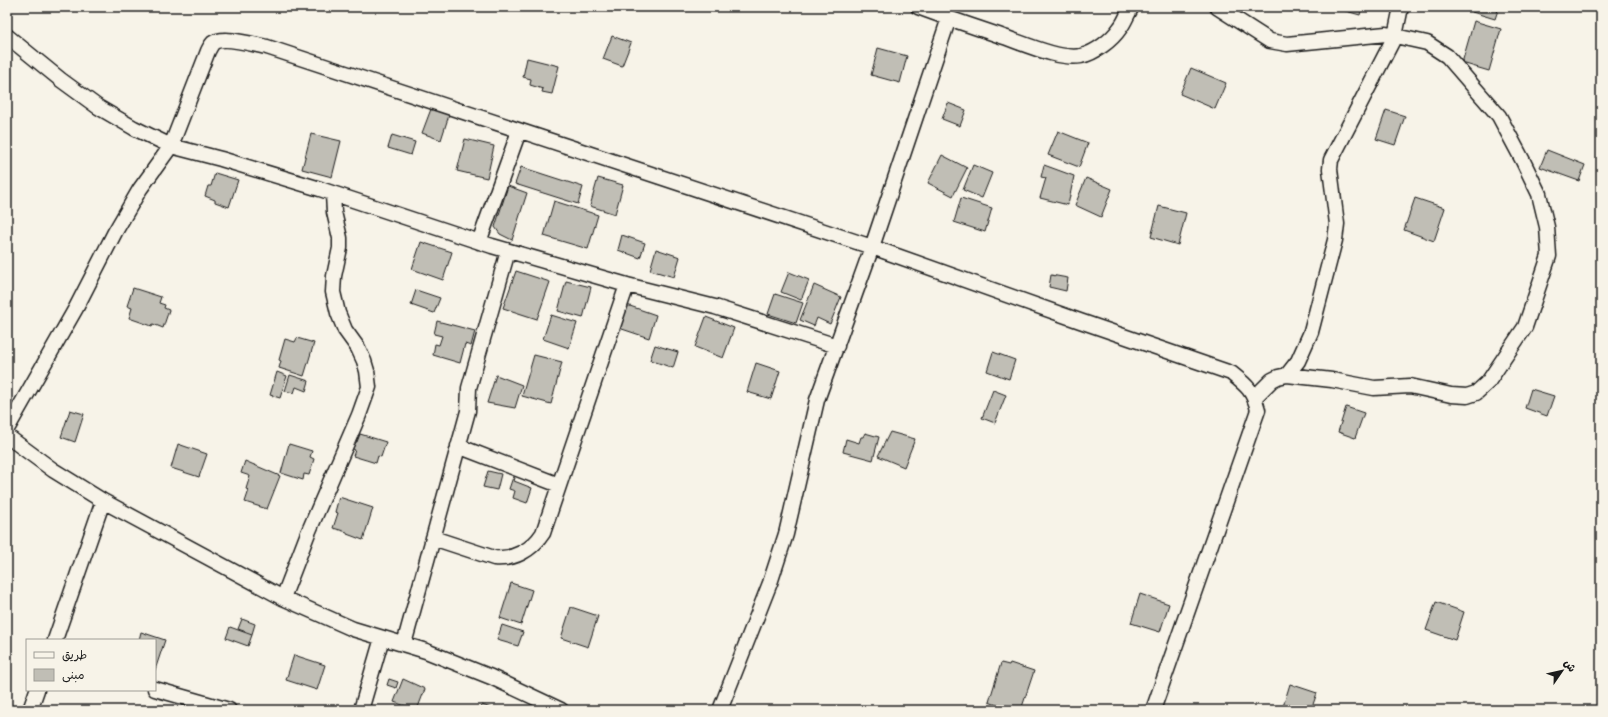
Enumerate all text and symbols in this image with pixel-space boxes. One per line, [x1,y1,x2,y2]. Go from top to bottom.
legend [26,639,156,691]
text: طريق [62,647,87,663]
north arrow [1542,651,1582,691]
text: ش [1561,656,1579,674]
text: مبنى [62,667,85,683]

